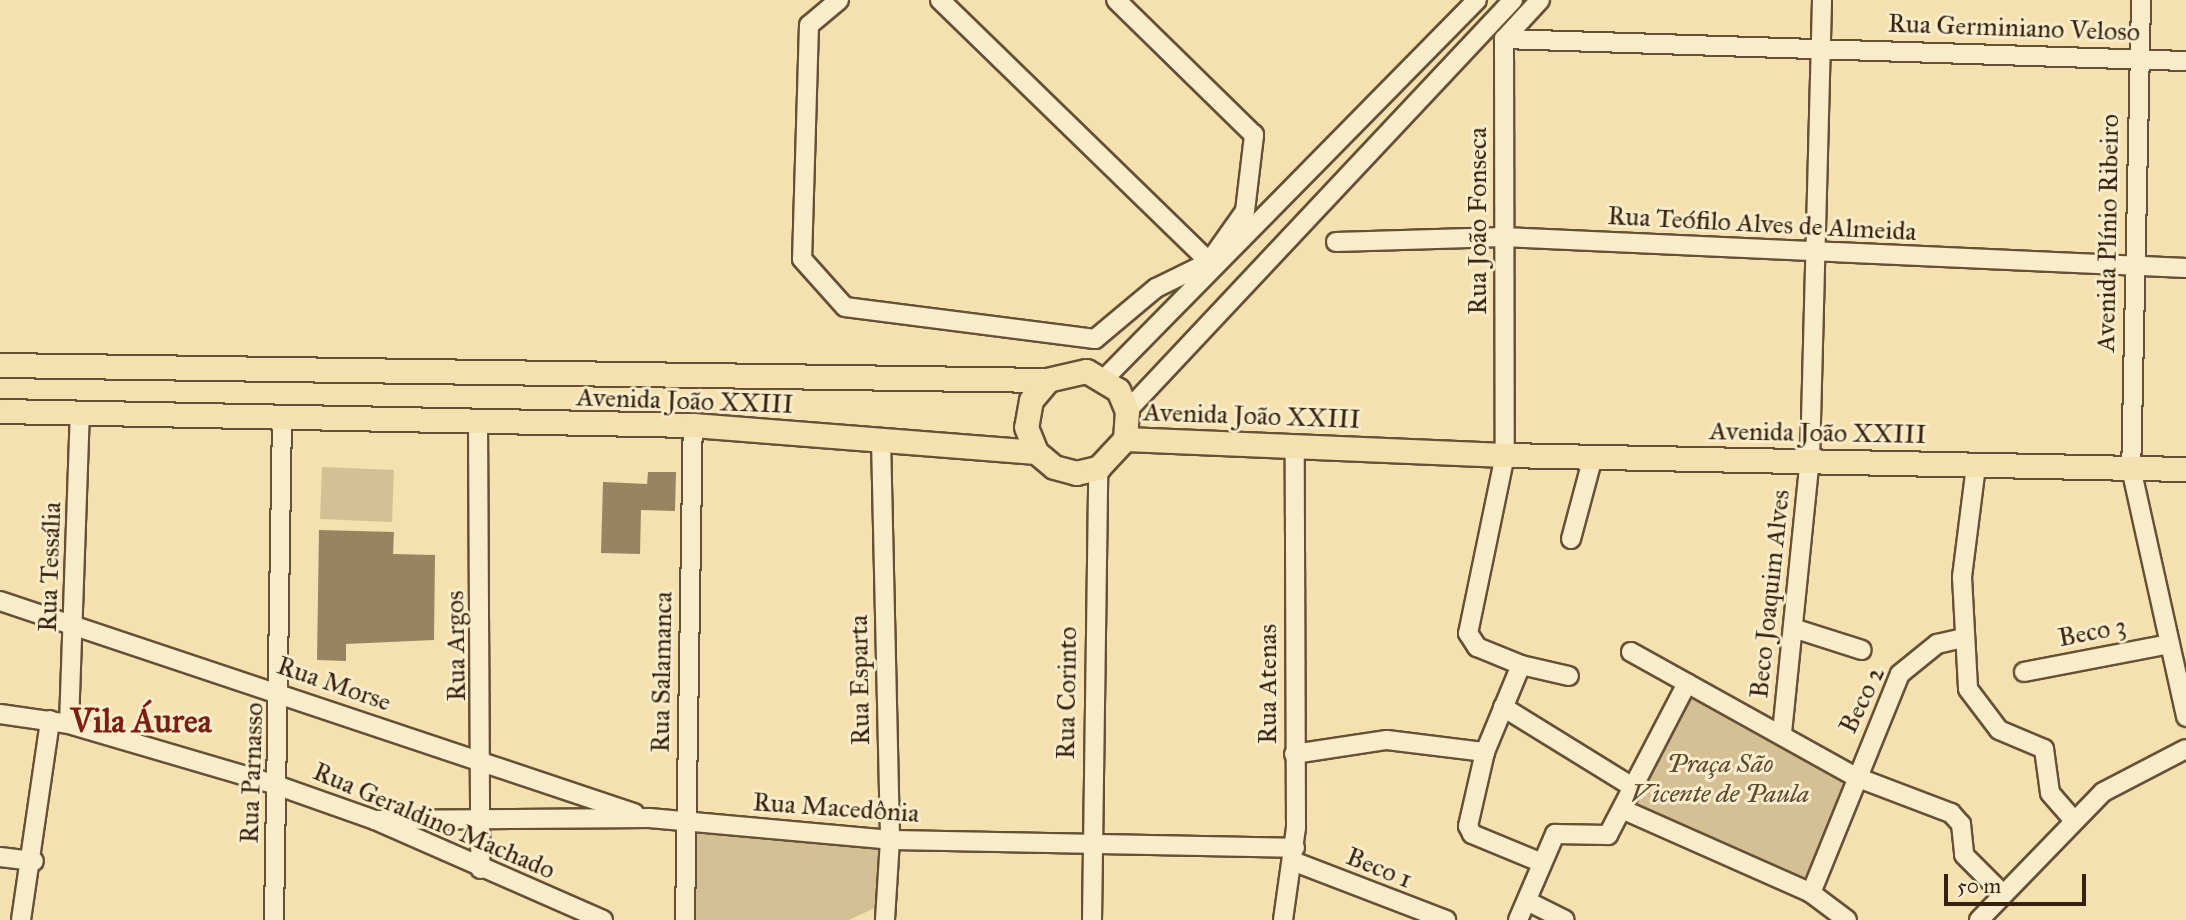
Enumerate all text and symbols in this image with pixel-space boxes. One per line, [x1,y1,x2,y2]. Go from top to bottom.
street label: Rua Germiniano Veloso [1887,8,2141,48]
street label: Avenida Plínio Ribeiro [2090,114,2126,352]
street label: Rua João Fonseca [1462,127,1494,315]
street label: Rua Teófilo Alves de Almeida [1607,200,1917,248]
street label: Avenida João XXIII [576,382,794,420]
street label: Avenida João XXIII [1143,397,1361,435]
street label: Avenida João XXIII [1709,416,1927,450]
street label: Beco Joaquim Alves [1744,488,1796,700]
street label: Rua Tessália [32,501,68,633]
street label: Rua Argos [439,590,473,702]
street label: Rua Salamanca [645,591,679,753]
street label: Beco 3 [2056,610,2128,654]
street label: Rua Esparta [843,614,877,746]
street label: Rua Atenas [1252,624,1284,744]
street label: Rua Corinto [1050,626,1084,760]
street label: Rua Morse [273,650,395,718]
street label: Beco 2 [1832,661,1892,739]
district label: Vila Áurea [70,702,212,742]
street label: Rua Parnasso [234,702,270,844]
park label: Praça São Vicente de Paula [1631,748,1809,810]
street label: Rua Geraldino Machado [308,756,560,886]
street label: Rua Macedônia [752,787,920,829]
street label: Beco 1 [1342,841,1416,895]
scale bar [1948,860,2090,904]
text: 50 m [1957,873,2001,899]

